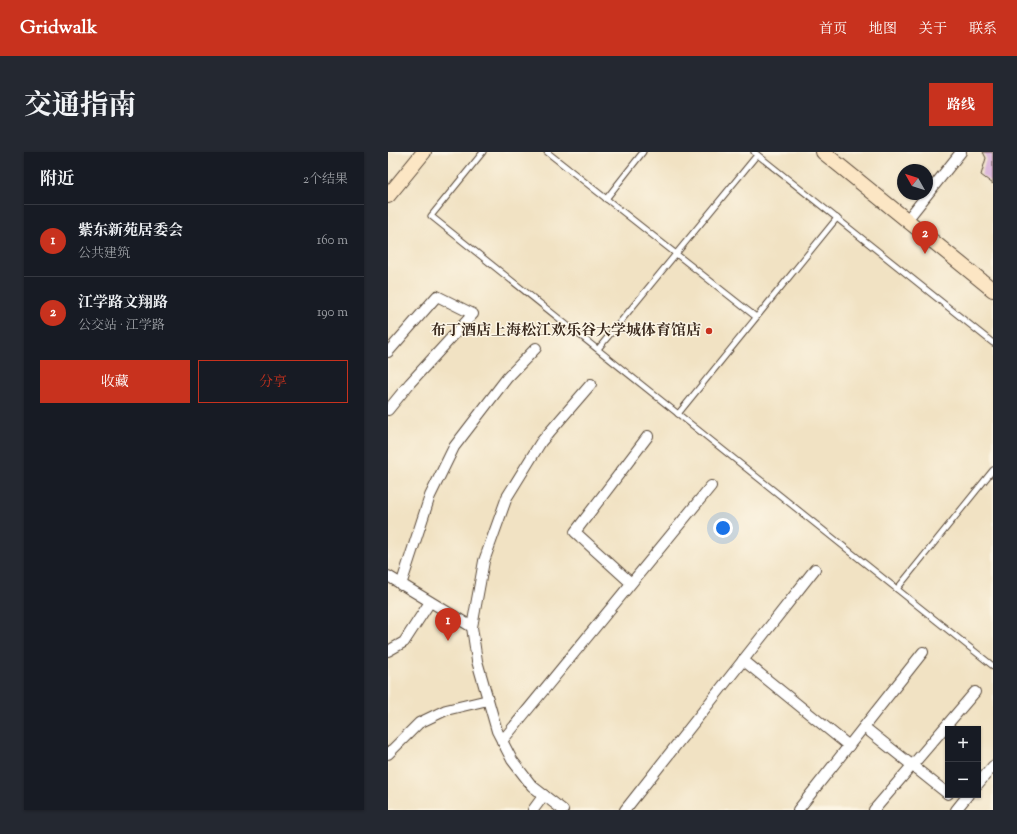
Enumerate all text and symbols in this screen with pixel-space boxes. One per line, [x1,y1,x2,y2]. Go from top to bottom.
text: Gridwalk [20,15,97,42]
text: 首页 [819,20,847,40]
text: 地图 [869,20,897,40]
text: 关于 [919,20,947,40]
text: 联系 [969,20,997,40]
button: 路线 [929,83,993,126]
text: 交通指南 [24,87,136,127]
north arrow [897,164,933,200]
text: 附近 [40,168,74,192]
text: 2个结果 [303,171,348,189]
text: 紫东新苑居委会 [78,221,183,242]
pin: 2 [912,221,938,254]
text: 1 [51,232,55,250]
text: 160 m [317,232,348,250]
text: 公共建筑 [78,245,130,263]
text: 江学路文翔路 [78,293,168,314]
text: 2 [50,304,56,322]
text: 190 m [317,304,348,322]
text: 公交站 · 江学路 [78,317,165,335]
place label: 布丁酒店上海松江欢乐谷大学城体育馆店 [431,321,701,342]
marker: 布丁酒店上海松江欢乐谷大学城体育馆店 [704,326,714,336]
button: 收藏 [40,360,190,403]
button: 分享 [198,360,348,403]
your location [713,518,733,538]
pin: 1 [435,608,461,641]
map controls [945,726,981,798]
button: + [945,726,981,762]
button: − [945,762,981,798]

